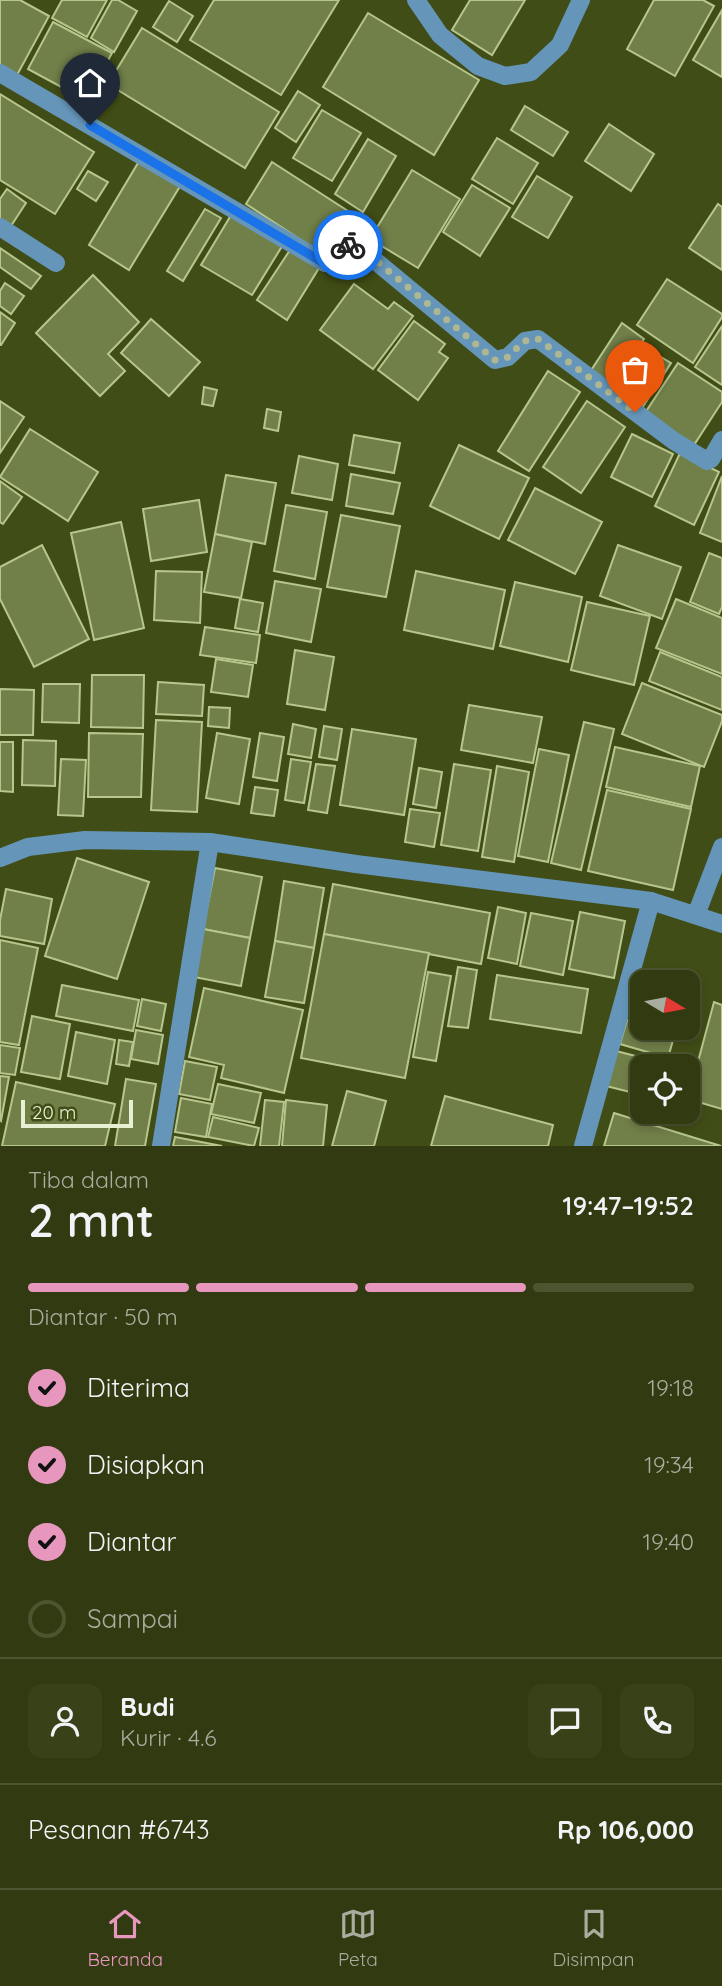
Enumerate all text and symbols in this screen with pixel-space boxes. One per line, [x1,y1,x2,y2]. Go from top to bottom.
pin [60,53,120,125]
icon: home [71,64,109,102]
courier [313,210,383,280]
icon: bike [329,226,367,264]
pin [605,340,665,412]
icon: bag [616,351,654,389]
north arrow [630,970,700,1040]
map controls [630,970,700,1124]
button: locate [630,1054,700,1124]
scale bar [21,1097,133,1129]
text: 20 m [32,1100,76,1124]
text: Tiba dalam [28,1165,149,1194]
text: 19:47–19:52 [562,1189,694,1222]
text: 2 mnt [28,1191,154,1249]
text: Diantar · 50 m [28,1302,178,1331]
icon: check [28,1369,66,1407]
text: Diterima [87,1371,190,1404]
text: 19:18 [647,1373,694,1402]
icon: check [28,1446,66,1484]
text: Disiapkan [87,1448,205,1481]
text: 19:34 [644,1450,694,1479]
icon: check [28,1523,66,1561]
text: Diantar [87,1525,177,1558]
text: 19:40 [643,1527,694,1556]
text: Sampai [87,1602,178,1635]
button: person [28,1684,102,1758]
button: chat [528,1684,602,1758]
button: phone [620,1684,694,1758]
text: Budi [120,1690,175,1723]
text: Kurir · 4.6 [120,1723,217,1752]
text: Pesanan #6743 [28,1813,210,1846]
text: Rp 106,000 [557,1813,694,1846]
tab: Beranda [87,1905,163,1971]
tab: Peta [338,1905,378,1971]
tab: Disimpan [553,1905,635,1971]

